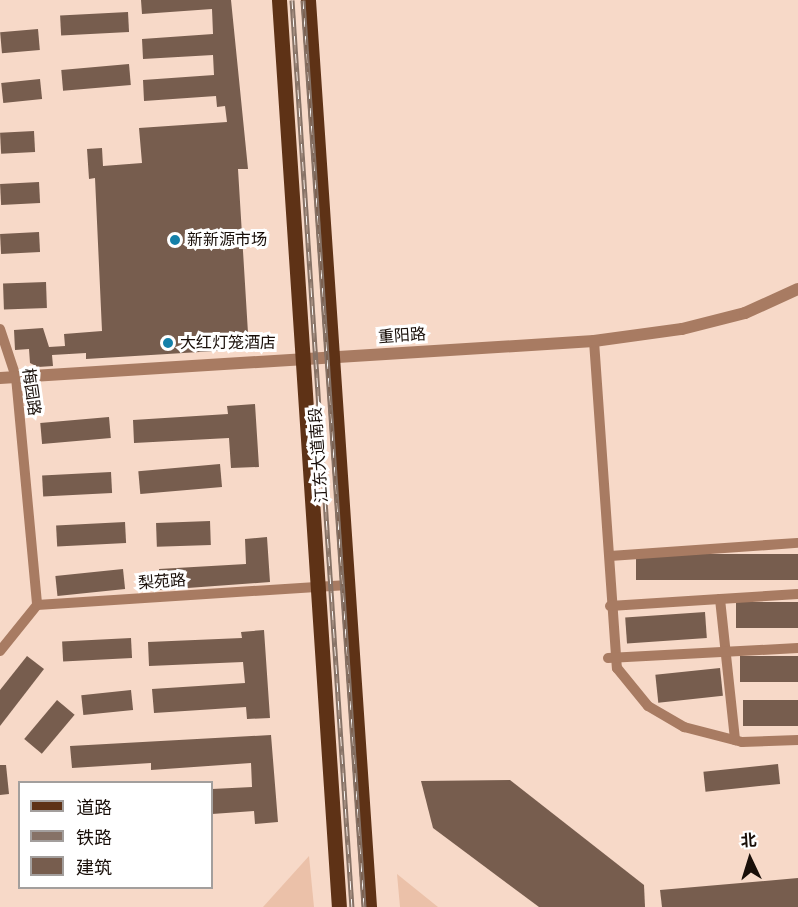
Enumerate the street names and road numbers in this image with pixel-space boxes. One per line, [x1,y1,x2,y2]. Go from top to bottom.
street label: 重阳路 [377,325,427,347]
street label: 梅园路 [18,367,44,417]
street label: 江东大道南段 [306,406,332,504]
street label: 梨苑路 [137,571,187,593]

